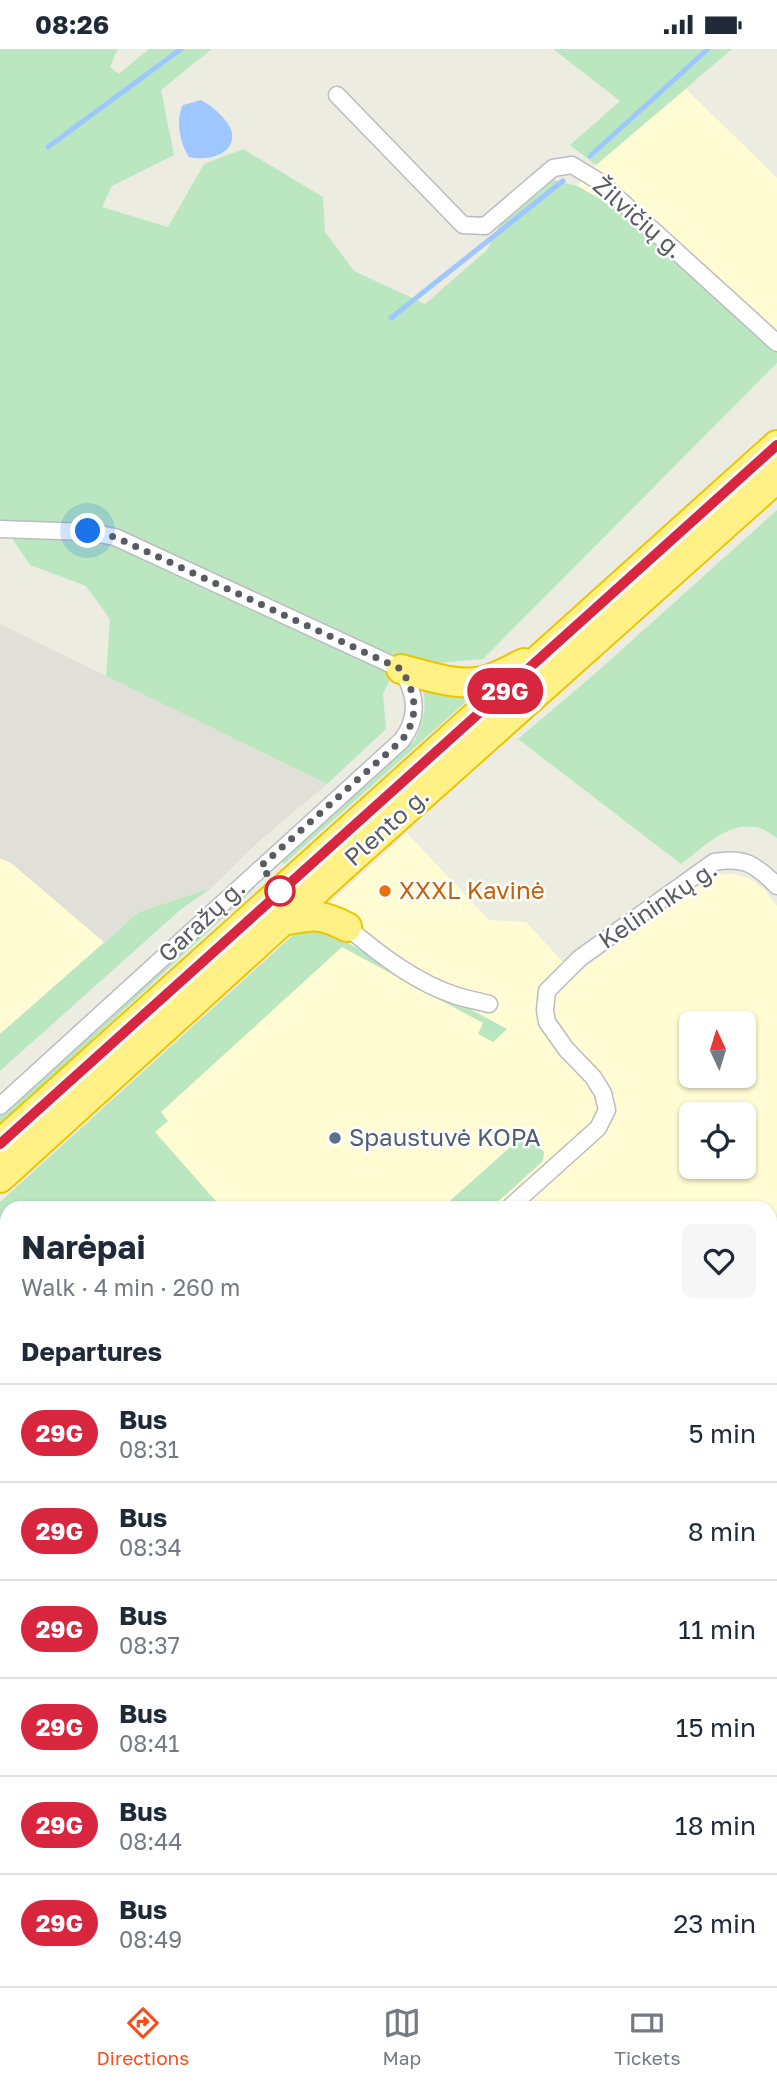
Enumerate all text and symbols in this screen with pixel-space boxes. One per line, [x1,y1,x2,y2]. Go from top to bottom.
text: 08:26 [35,9,109,40]
street label: Žilvičių g. [588,170,690,264]
your location [70,513,105,548]
line badge: 29G [465,668,545,714]
text: 29G [481,676,529,705]
street label: Plento g. [338,780,434,871]
street label: Kelininkų g. [593,854,722,954]
street label: Garažų g. [152,873,250,967]
place label: XXXL Kavinė [399,875,545,904]
unlabelled marker [265,876,295,906]
marker: XXXL Kavinė [377,883,393,899]
north arrow [679,1011,756,1089]
map controls [679,1011,756,1179]
button: locate [679,1102,756,1179]
place label: Spaustuvė KOPA [349,1122,541,1151]
marker: Spaustuvė KOPA [327,1130,343,1146]
button: heart [682,1224,756,1298]
text: Narėpai [21,1227,146,1266]
text: Walk · 4 min · 260 m [21,1273,240,1301]
text: Departures [21,1336,162,1367]
text: Bus [119,1404,167,1435]
text: 29G [36,1418,83,1447]
text: 5 min [688,1418,756,1449]
text: 08:31 [119,1435,179,1463]
text: Bus [119,1502,167,1533]
text: 29G [36,1516,83,1545]
text: 8 min [688,1516,756,1547]
text: 08:34 [119,1533,182,1561]
text: Bus [119,1600,167,1631]
text: 29G [36,1614,83,1643]
text: 11 min [678,1614,756,1645]
text: 08:37 [119,1631,180,1659]
text: Bus [119,1698,167,1729]
text: 29G [36,1712,83,1741]
text: 15 min [676,1712,756,1743]
text: 08:41 [119,1729,179,1757]
text: Bus [119,1796,167,1827]
text: 29G [36,1810,83,1839]
text: 18 min [675,1810,756,1841]
text: 08:44 [119,1827,182,1855]
text: Bus [119,1894,167,1925]
text: 29G [36,1908,83,1937]
text: 23 min [673,1908,756,1939]
text: 08:49 [119,1925,182,1953]
tab: Directions [97,2004,189,2069]
tab: Map [382,2004,421,2069]
tab: Tickets [614,2004,680,2069]

